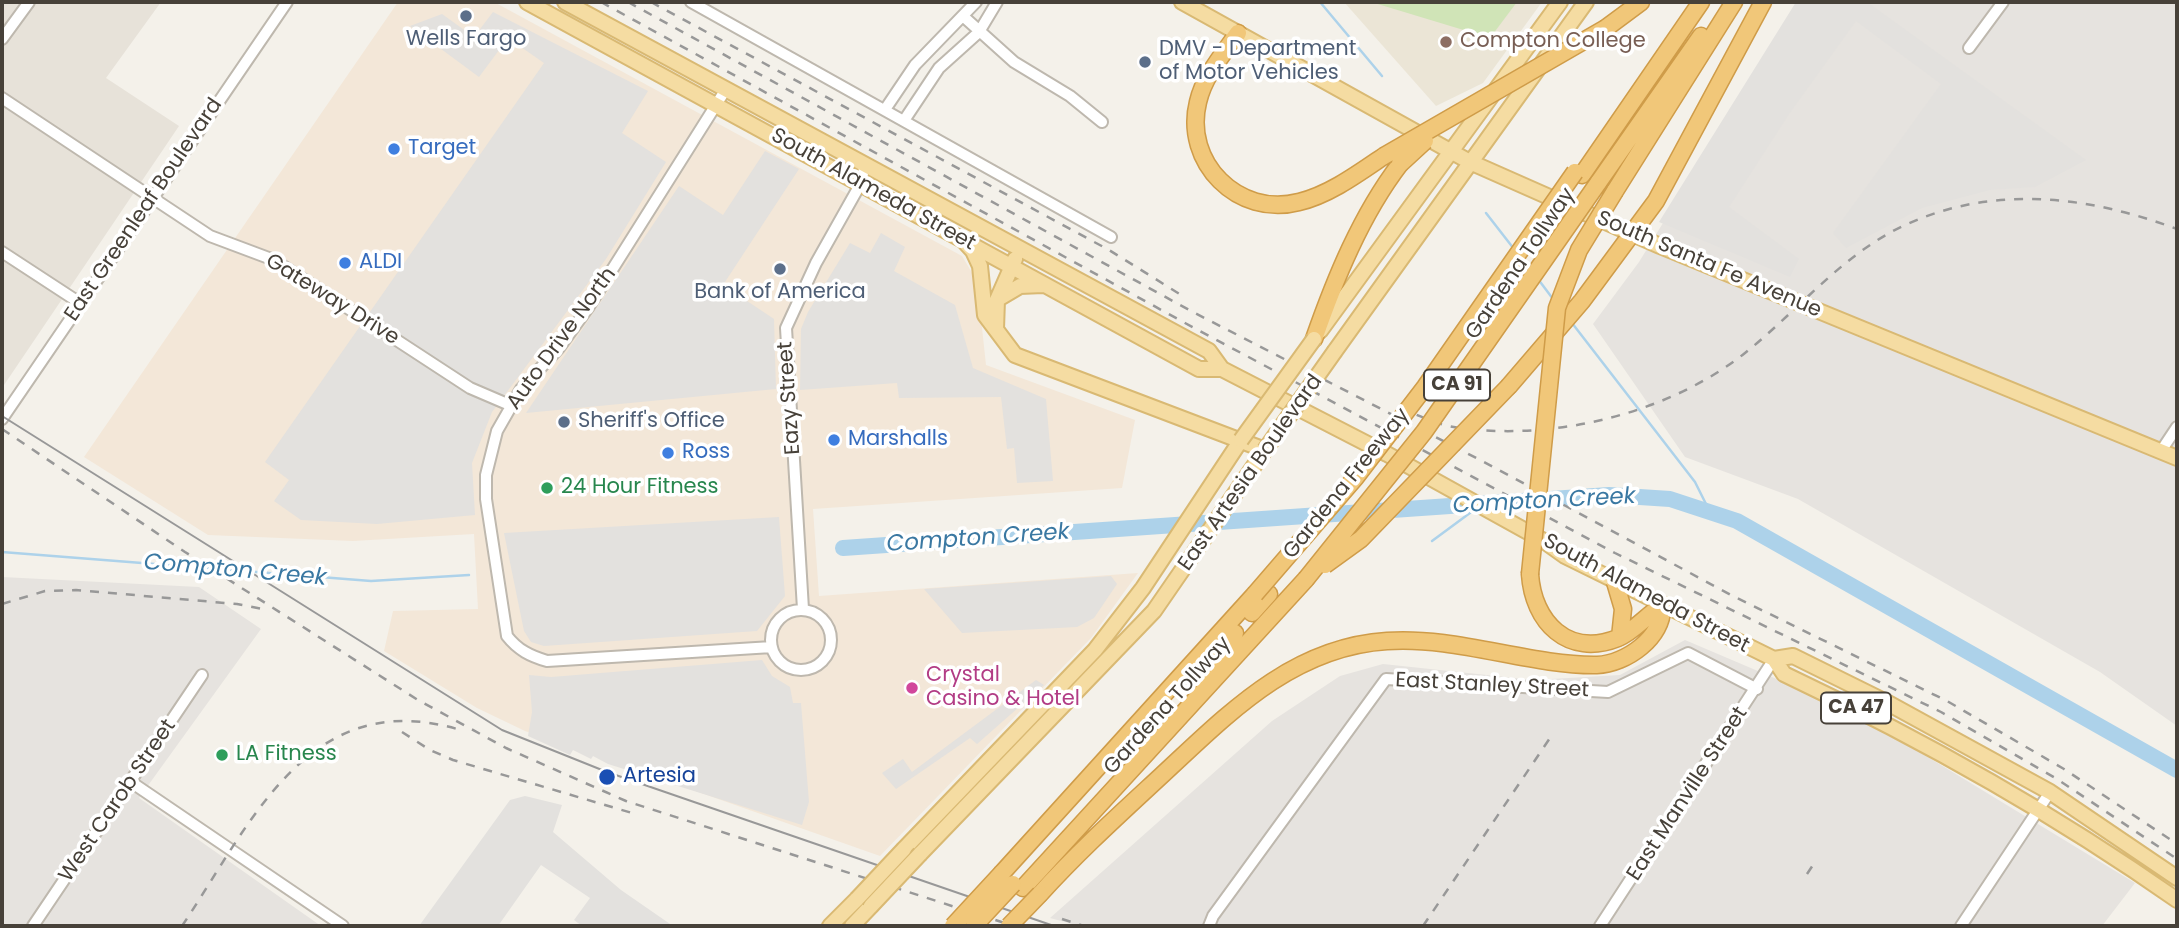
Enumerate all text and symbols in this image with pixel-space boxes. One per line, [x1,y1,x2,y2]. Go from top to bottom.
marker: Wells Fargo [458,8,474,24]
place label: Wells Fargo [406,27,526,53]
place label: Compton College [1460,29,1646,55]
marker: Compton College [1438,34,1454,50]
place label: DMV - Department of Motor Vehicles [1159,37,1356,87]
marker: DMV - Department of Motor Vehicles [1137,54,1153,70]
street label: East Greenleaf Boulevard [60,94,228,326]
street label: South Alameda Street [767,123,979,257]
place label: Target [408,136,476,162]
marker: Target [386,141,402,157]
street label: Gardena Tollway [1461,184,1581,344]
street label: South Santa Fe Avenue [1593,206,1825,324]
street label: Gateway Drive [261,249,403,351]
place label: ALDI [359,250,402,276]
marker: ALDI [337,255,353,271]
marker: Bank of America [772,261,788,277]
street label: Auto Drive North [502,263,622,415]
place label: Bank of America [694,280,866,306]
street label: Eazy Street [773,341,807,455]
street label: East Artesia Boulevard [1174,370,1328,576]
road number: CA 91 [1424,370,1490,400]
street label: Gardena Freeway [1279,404,1415,564]
place label: Sheriff's Office [578,409,725,435]
marker: Sheriff's Office [556,414,572,430]
place label: Marshalls [848,427,948,453]
marker: Marshalls [826,432,842,448]
place label: Ross [682,440,730,466]
marker: Ross [660,445,676,461]
place label: 24 Hour Fitness [561,475,719,501]
marker: 24 Hour Fitness [539,480,555,496]
water label: Compton Creek [1452,483,1636,521]
water label: Compton Creek [886,519,1070,559]
street label: South Alameda Street [1539,529,1753,659]
water label: Compton Creek [143,549,327,593]
street label: Gardena Tollway [1099,632,1237,780]
place label: Crystal Casino & Hotel [926,663,1080,713]
street label: East Stanley Street [1395,668,1589,704]
marker: Crystal Casino & Hotel [904,680,920,696]
road number: CA 47 [1821,692,1891,723]
street label: East Manville Street [1622,702,1754,886]
street label: West Carob Street [54,715,182,887]
place label: LA Fitness [236,742,337,768]
marker: LA Fitness [214,747,230,763]
place label: Artesia [623,764,696,790]
marker: Artesia [597,767,617,787]

